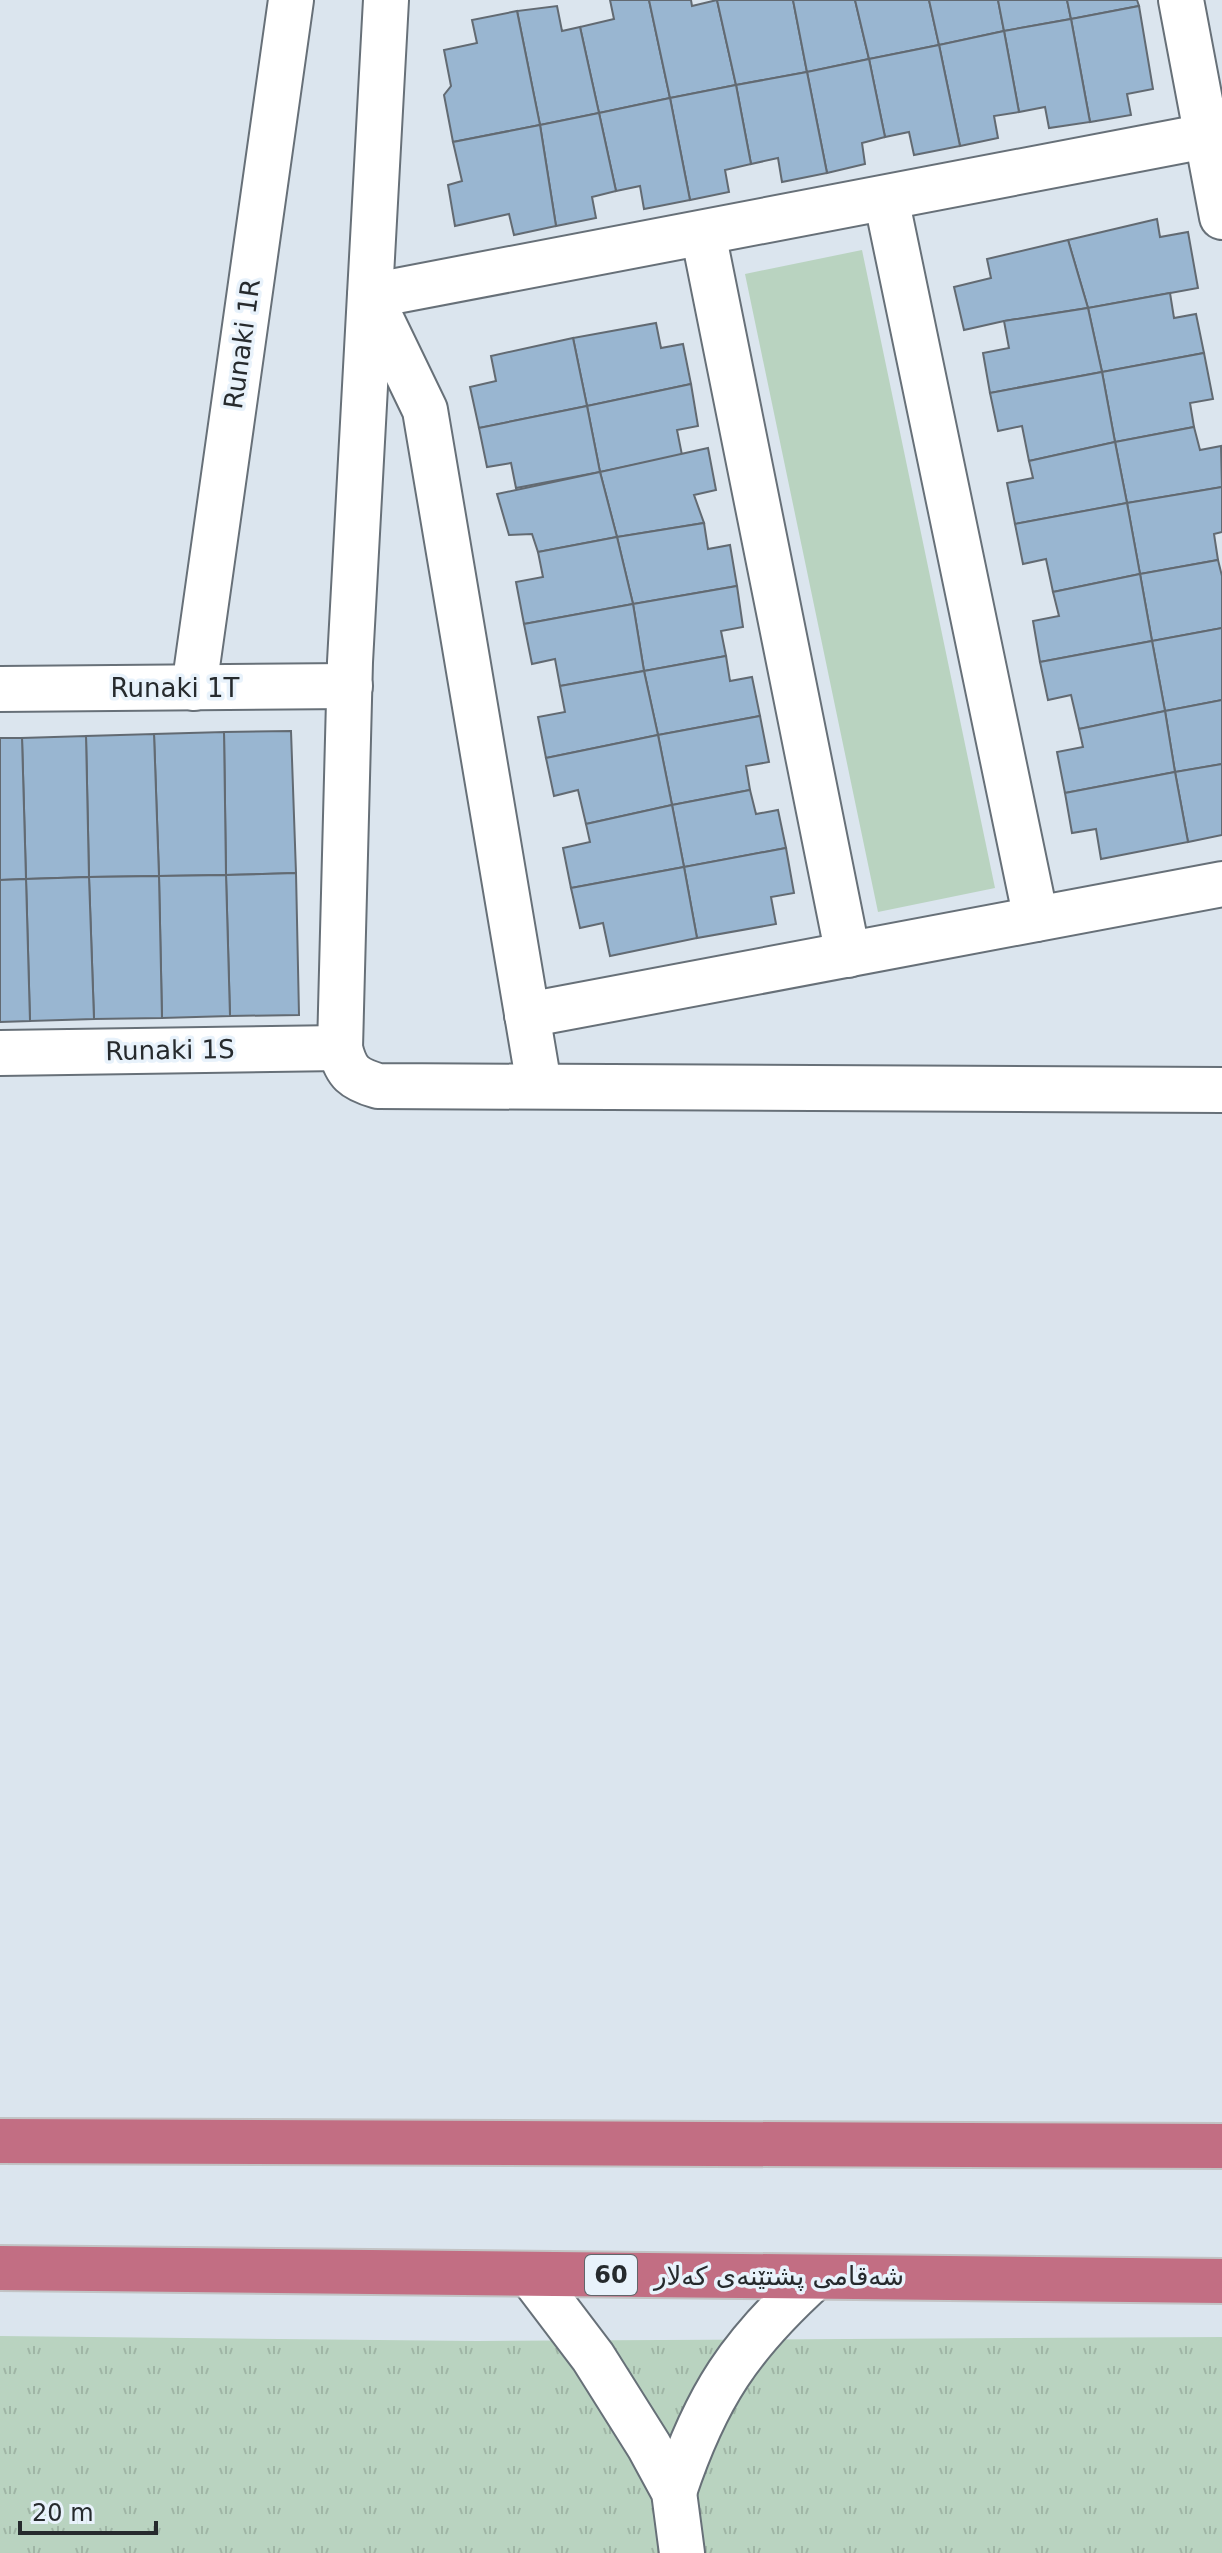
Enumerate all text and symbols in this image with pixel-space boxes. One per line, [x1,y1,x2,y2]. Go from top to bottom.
street label: Runaki 1R [218,277,266,411]
street label: Runaki 1T [111,673,239,703]
street label: Runaki 1S [105,1034,235,1066]
road number: 60 [585,2255,637,2295]
street label: شەقامی پشتێنەی کەلار [652,2261,904,2291]
scale bar [20,2485,156,2535]
text: 20 m [32,2499,94,2527]

